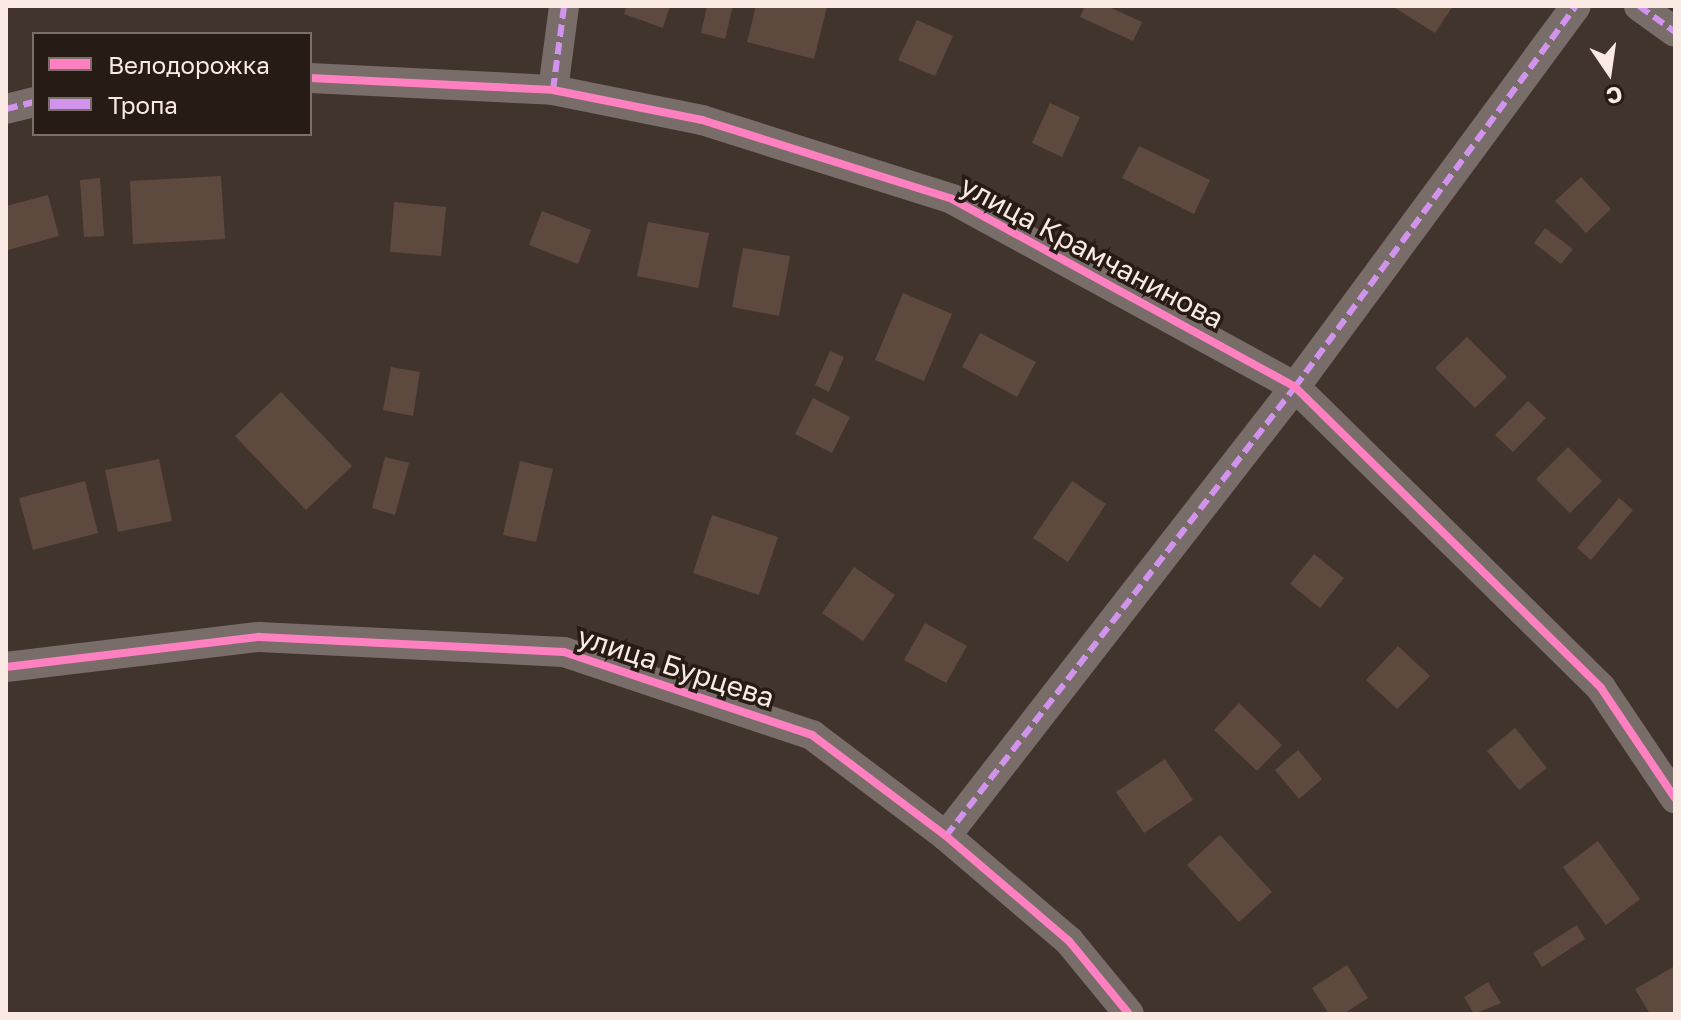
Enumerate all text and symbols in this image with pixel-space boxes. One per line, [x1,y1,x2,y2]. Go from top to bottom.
legend [32,32,312,136]
north arrow [1569,32,1649,112]
text: Велодорожка [108,50,270,79]
text: С [1604,81,1625,111]
text: Тропа [108,90,178,119]
street label: улица Крамчанинова [955,168,1229,336]
street label: улица Бурцева [573,619,779,715]

